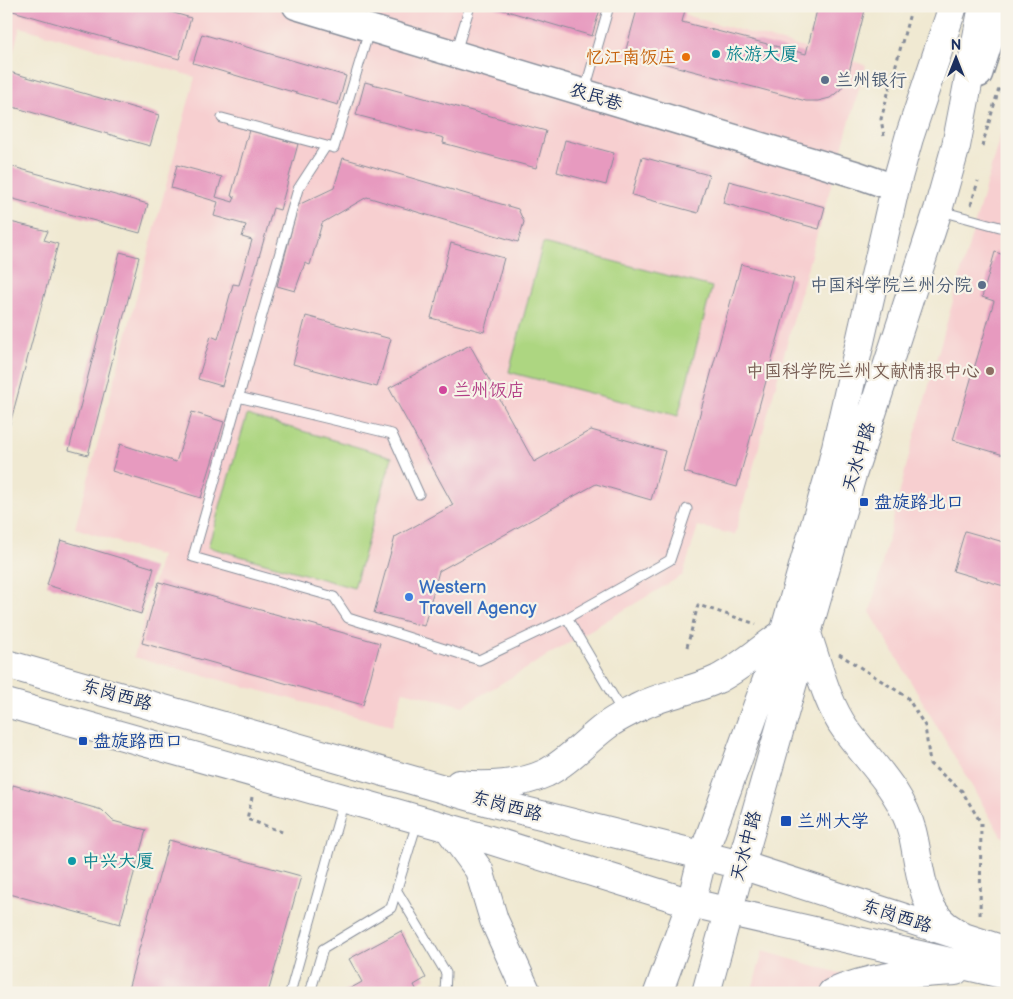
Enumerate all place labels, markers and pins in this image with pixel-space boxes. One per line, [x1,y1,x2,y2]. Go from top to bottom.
place label: 旅游大厦 [726,44,798,65]
place label: 忆江南饭庄 [586,47,676,68]
marker: 旅游大厦 [710,48,722,60]
marker: 忆江南饭庄 [680,51,692,63]
place label: 兰州银行 [835,70,907,91]
marker: 兰州银行 [819,74,831,86]
place label: 中国科学院兰州分院 [810,275,972,296]
marker: 中国科学院兰州分院 [976,279,988,291]
place label: 中国科学院兰州文献情报中心 [746,361,980,382]
marker: 中国科学院兰州文献情报中心 [984,365,996,377]
place label: 兰州饭店 [453,380,525,401]
marker: 兰州饭店 [437,384,449,396]
place label: 盘旋路北口 [874,492,964,513]
marker: 盘旋路北口 [858,496,870,508]
place label: Western Travell Agency [419,577,538,619]
marker: Western Travell Agency [403,591,415,603]
place label: 盘旋路西口 [93,731,183,752]
marker: 盘旋路西口 [77,735,89,747]
place label: 兰州大学 [797,811,869,832]
marker: 兰州大学 [779,814,793,828]
place label: 中兴大厦 [82,851,154,872]
marker: 中兴大厦 [66,855,78,867]

